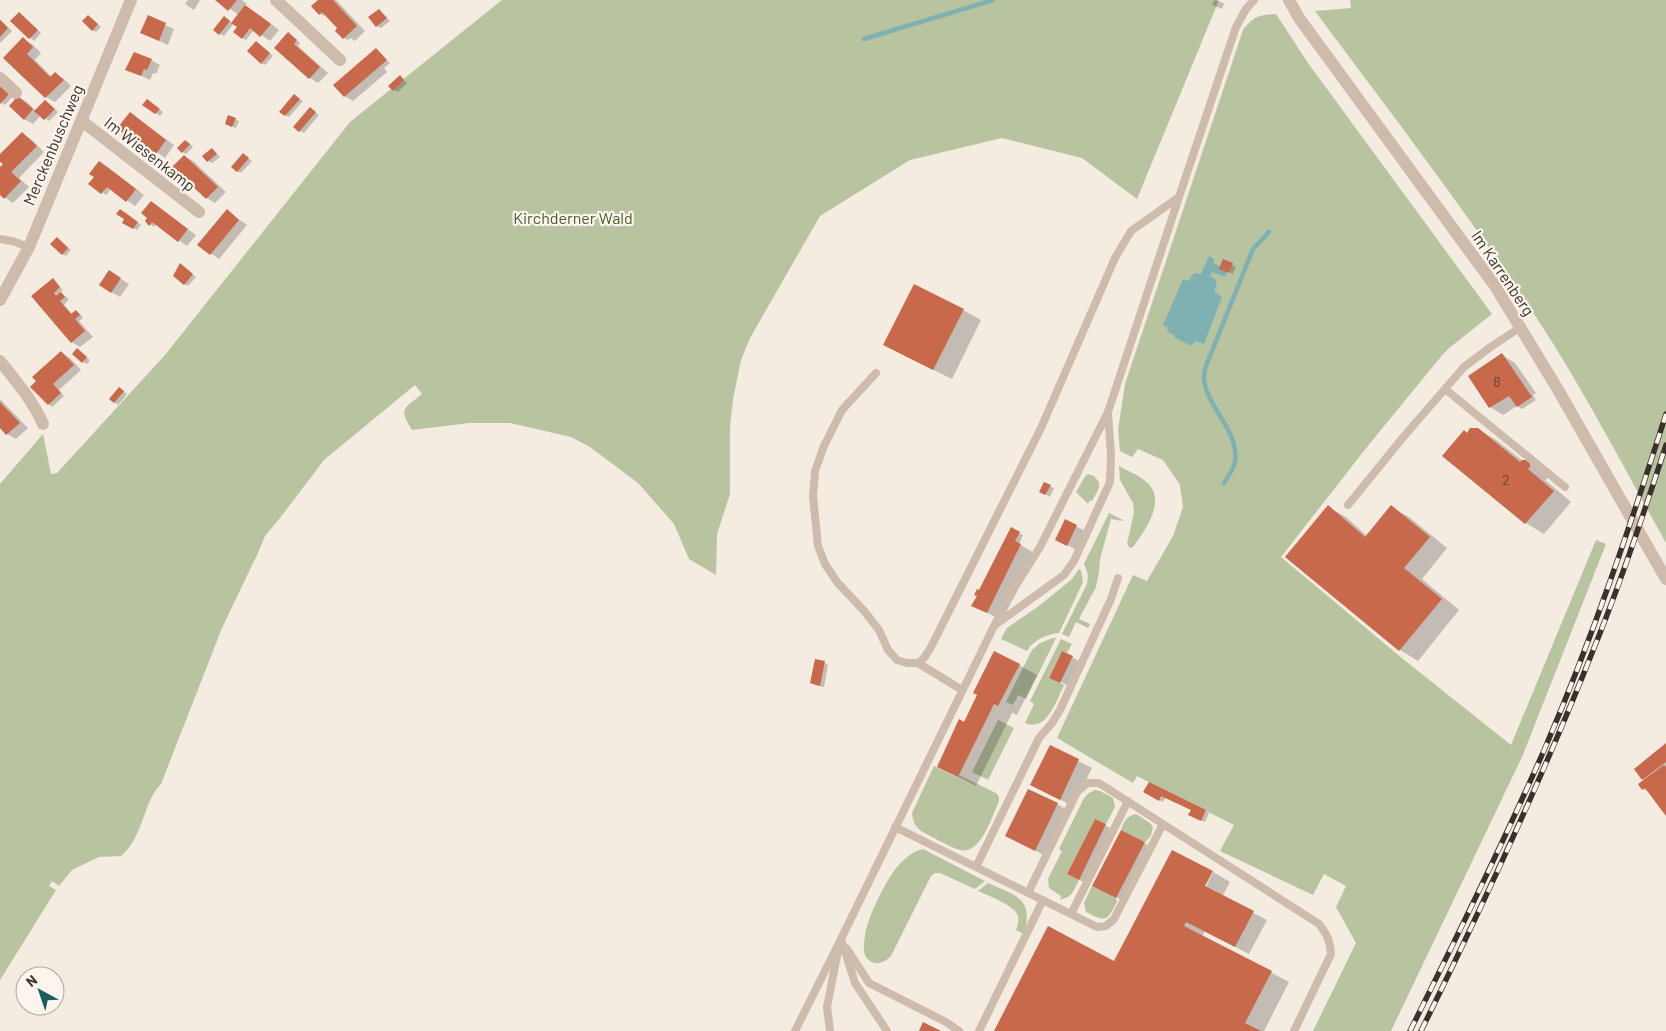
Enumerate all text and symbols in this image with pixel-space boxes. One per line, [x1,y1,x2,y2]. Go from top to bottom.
street label: Merckenbuschweg [19,82,86,208]
street label: Im Wiesenkamp [101,112,200,195]
park label: Kirchderner Wald [513,208,633,227]
street label: Im Karrenberg [1468,227,1539,319]
house number: 8 [1493,373,1501,390]
house number: 2 [1502,471,1510,488]
north arrow [15,966,65,1016]
text: N [22,971,40,990]

